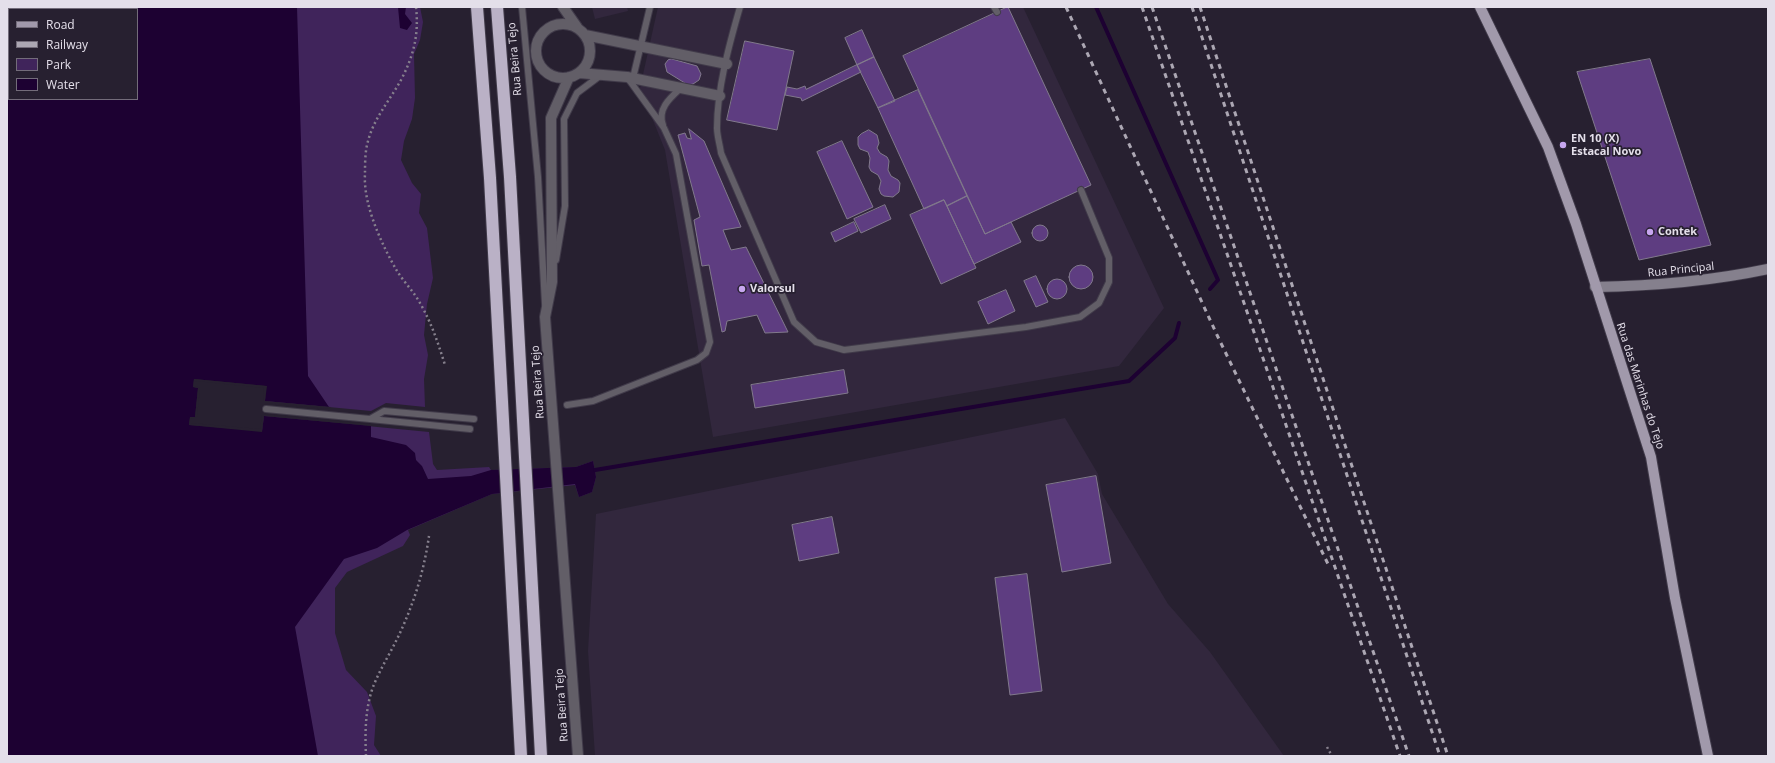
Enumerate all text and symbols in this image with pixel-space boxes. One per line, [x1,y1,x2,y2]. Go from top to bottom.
legend [8,8,138,100]
text: Road [46,16,75,33]
street label: Rua Beira Tejo [505,22,525,96]
text: Railway [46,36,88,53]
text: Park [46,56,71,73]
text: Water [46,76,80,93]
place label: EN 10 (X) Estacal Novo [1571,132,1641,158]
marker: EN 10 (X) Estacal Novo [1558,140,1568,150]
place label: Contek [1658,225,1697,239]
marker: Contek [1645,227,1655,237]
street label: Rua Principal [1647,260,1715,280]
place label: Valorsul [750,282,795,296]
marker: Valorsul [737,284,747,294]
street label: Rua das Marinhas do Tejo [1613,321,1667,451]
street label: Rua Beira Tejo [529,345,547,419]
street label: Rua Beira Tejo [553,668,571,742]

